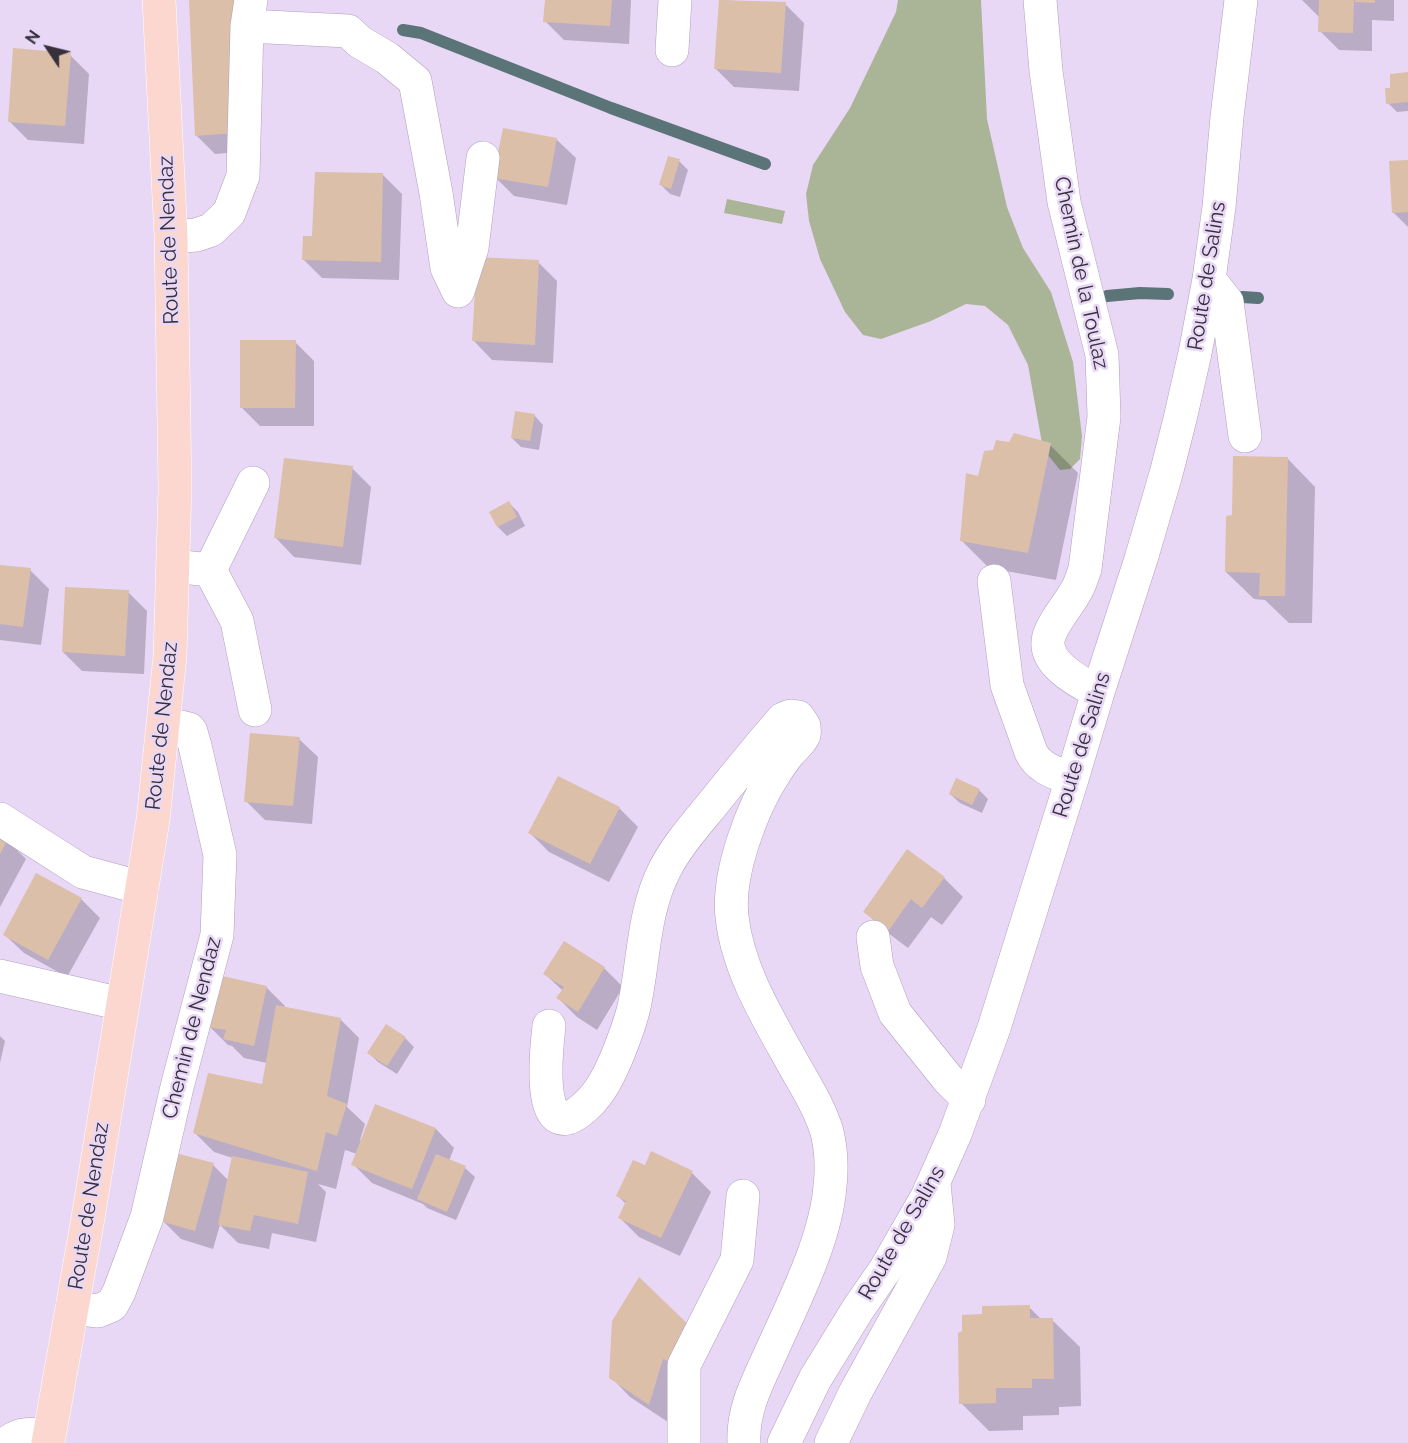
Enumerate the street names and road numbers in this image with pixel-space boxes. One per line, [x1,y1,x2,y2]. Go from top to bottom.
street label: Route de Nendaz [153,155,185,325]
street label: Chemin de la Toulaz [1048,174,1114,372]
street label: Route de Salins [1183,200,1231,352]
street label: Route de Nendaz [141,641,183,811]
street label: Route de Salins [1048,669,1116,821]
street label: Chemin de Nendaz [157,934,227,1122]
street label: Route de Nendaz [63,1121,115,1291]
street label: Route de Salins [853,1162,951,1304]

